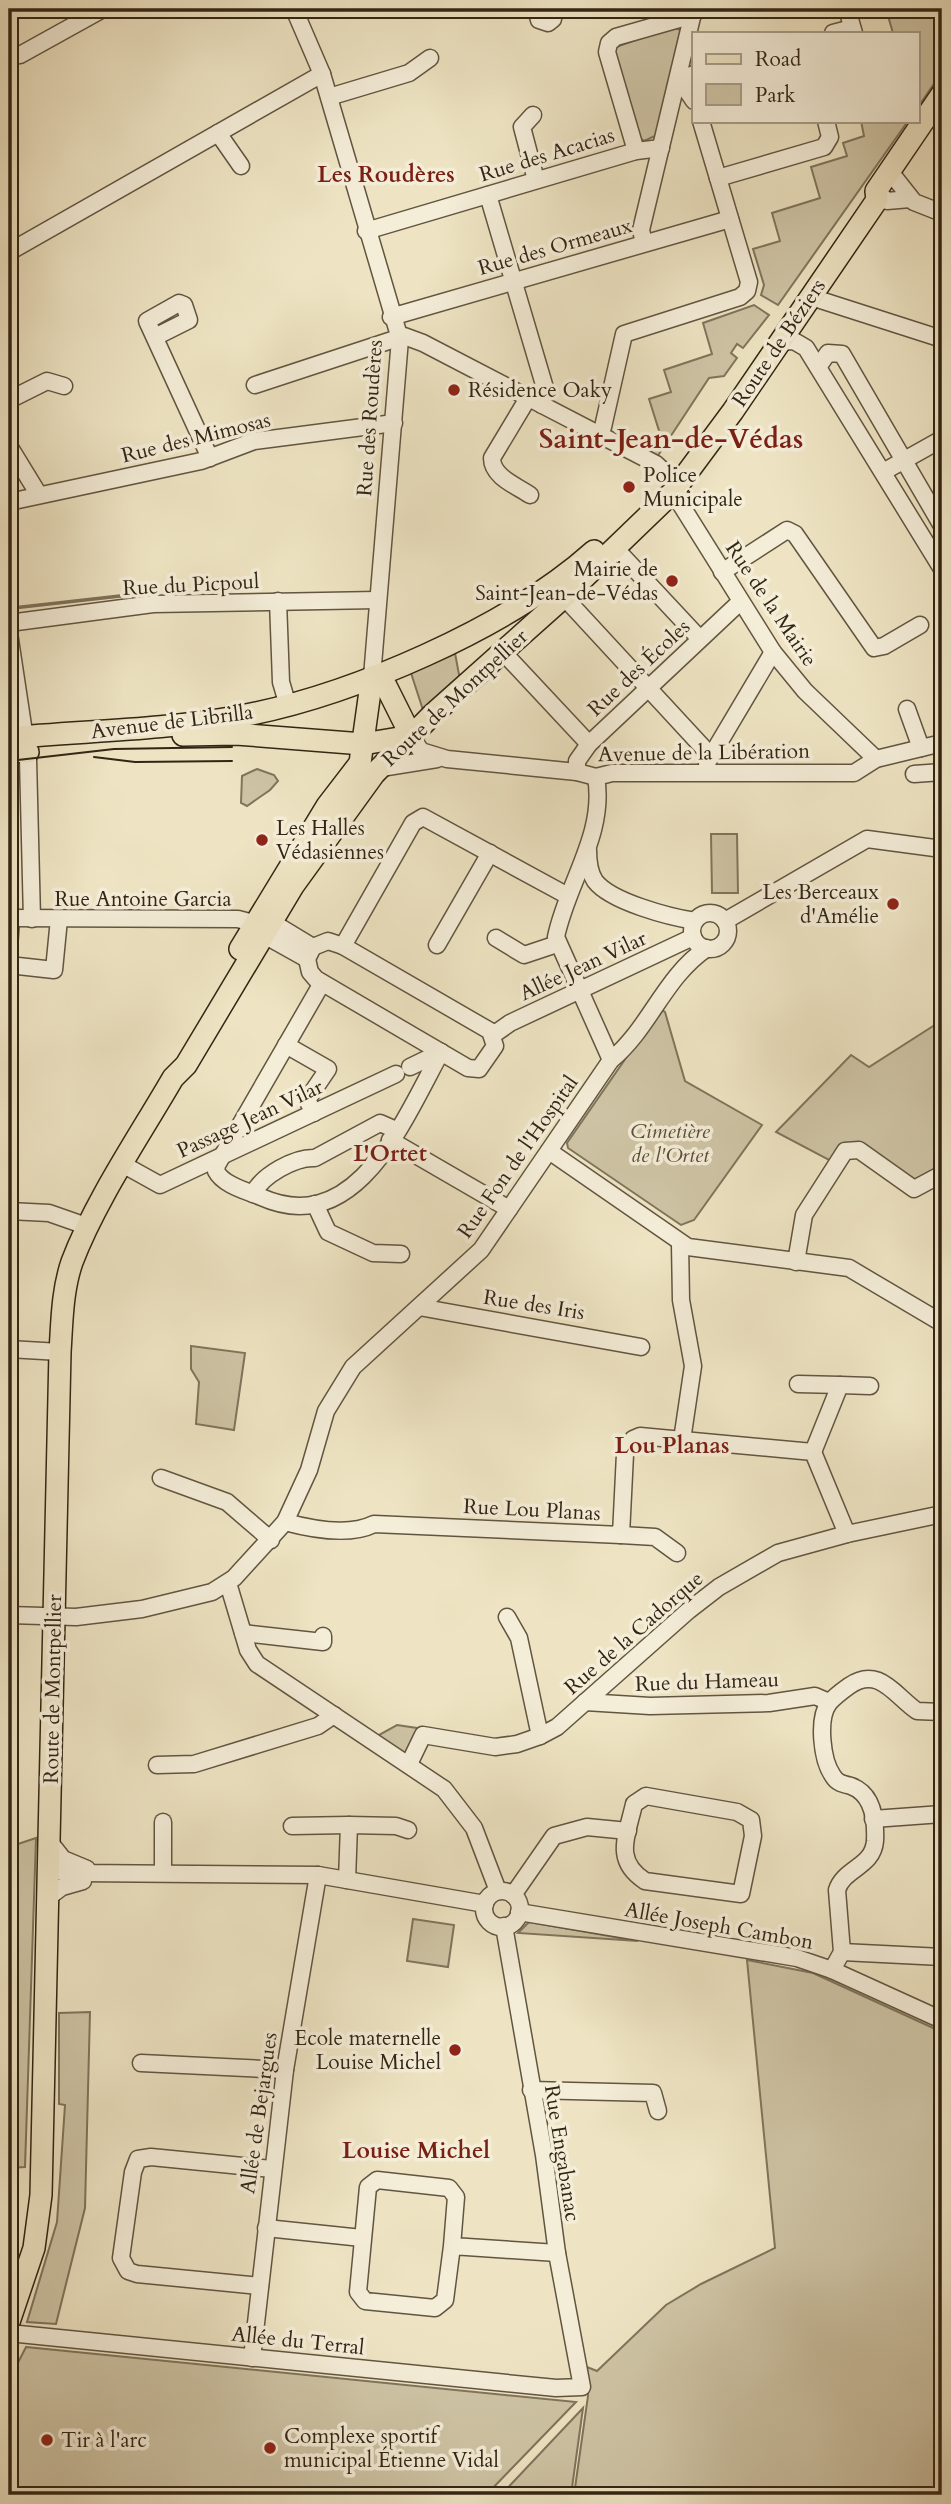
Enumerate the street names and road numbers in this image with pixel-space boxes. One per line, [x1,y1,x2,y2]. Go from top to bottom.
street label: Rue des Acacias [476,121,618,189]
street label: Rue des Ormeaux [475,211,636,283]
street label: Route de Béziers [725,273,833,413]
street label: Rue des Roudères [350,339,390,497]
street label: Rue des Mimosas [118,405,274,471]
street label: Rue de la Mairie [718,536,824,672]
street label: Rue du Picpoul [122,567,260,603]
street label: Rue des Écoles [581,613,697,723]
street label: Route de Montpellier [376,622,535,773]
street label: Avenue de Librilla [89,698,255,746]
street label: Avenue de la Libération [598,737,810,769]
street label: Rue Antoine Garcia [54,885,232,914]
street label: Allée Jean Vilar [515,924,652,1008]
street label: Rue Fon de l'Hospital [451,1070,585,1244]
street label: Passage Jean Vilar [172,1072,328,1166]
street label: Rue des Iris [481,1283,587,1327]
street label: Rue Lou Planas [463,1492,601,1528]
street label: Rue de la Cadorque [558,1565,710,1701]
street label: Route de Montpellier [37,1594,69,1784]
street label: Rue du Hameau [634,1665,780,1699]
street label: Allée Joseph Cambon [622,1895,816,1957]
street label: Allée de Bejargues [233,2030,285,2196]
street label: Rue Engabanac [537,2083,587,2223]
street label: Allée du Terral [230,2320,366,2362]

